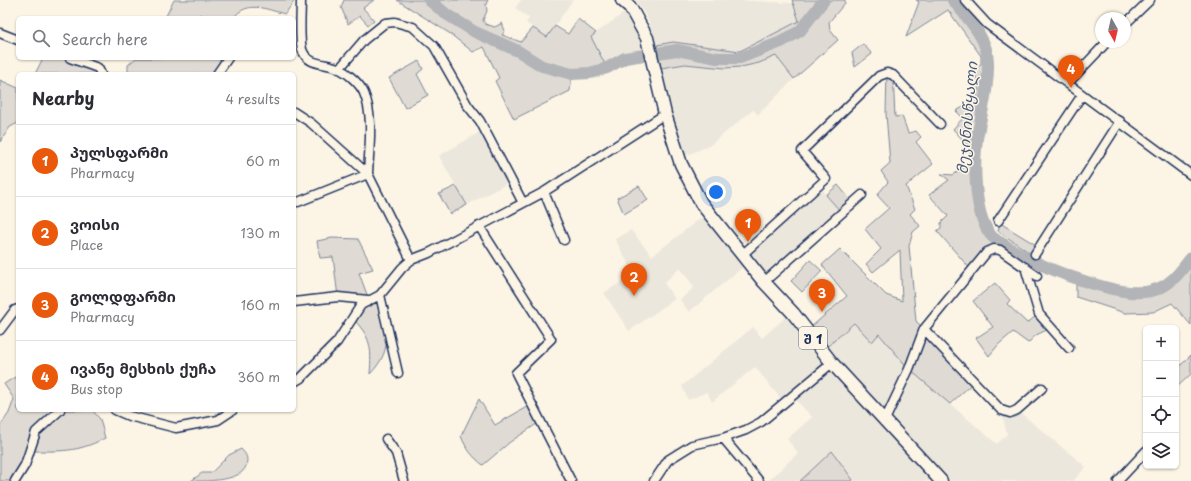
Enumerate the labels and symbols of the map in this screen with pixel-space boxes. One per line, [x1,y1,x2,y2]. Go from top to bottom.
north arrow [1095,12,1131,48]
pin: 4 [1058,55,1084,88]
water label: მეჯინისწყალი [950,59,982,175]
your location [706,182,726,202]
pin: 1 [735,209,761,242]
pin: 2 [621,263,647,296]
pin: 3 [809,279,835,312]
road number: შ 1 [799,327,827,349]

